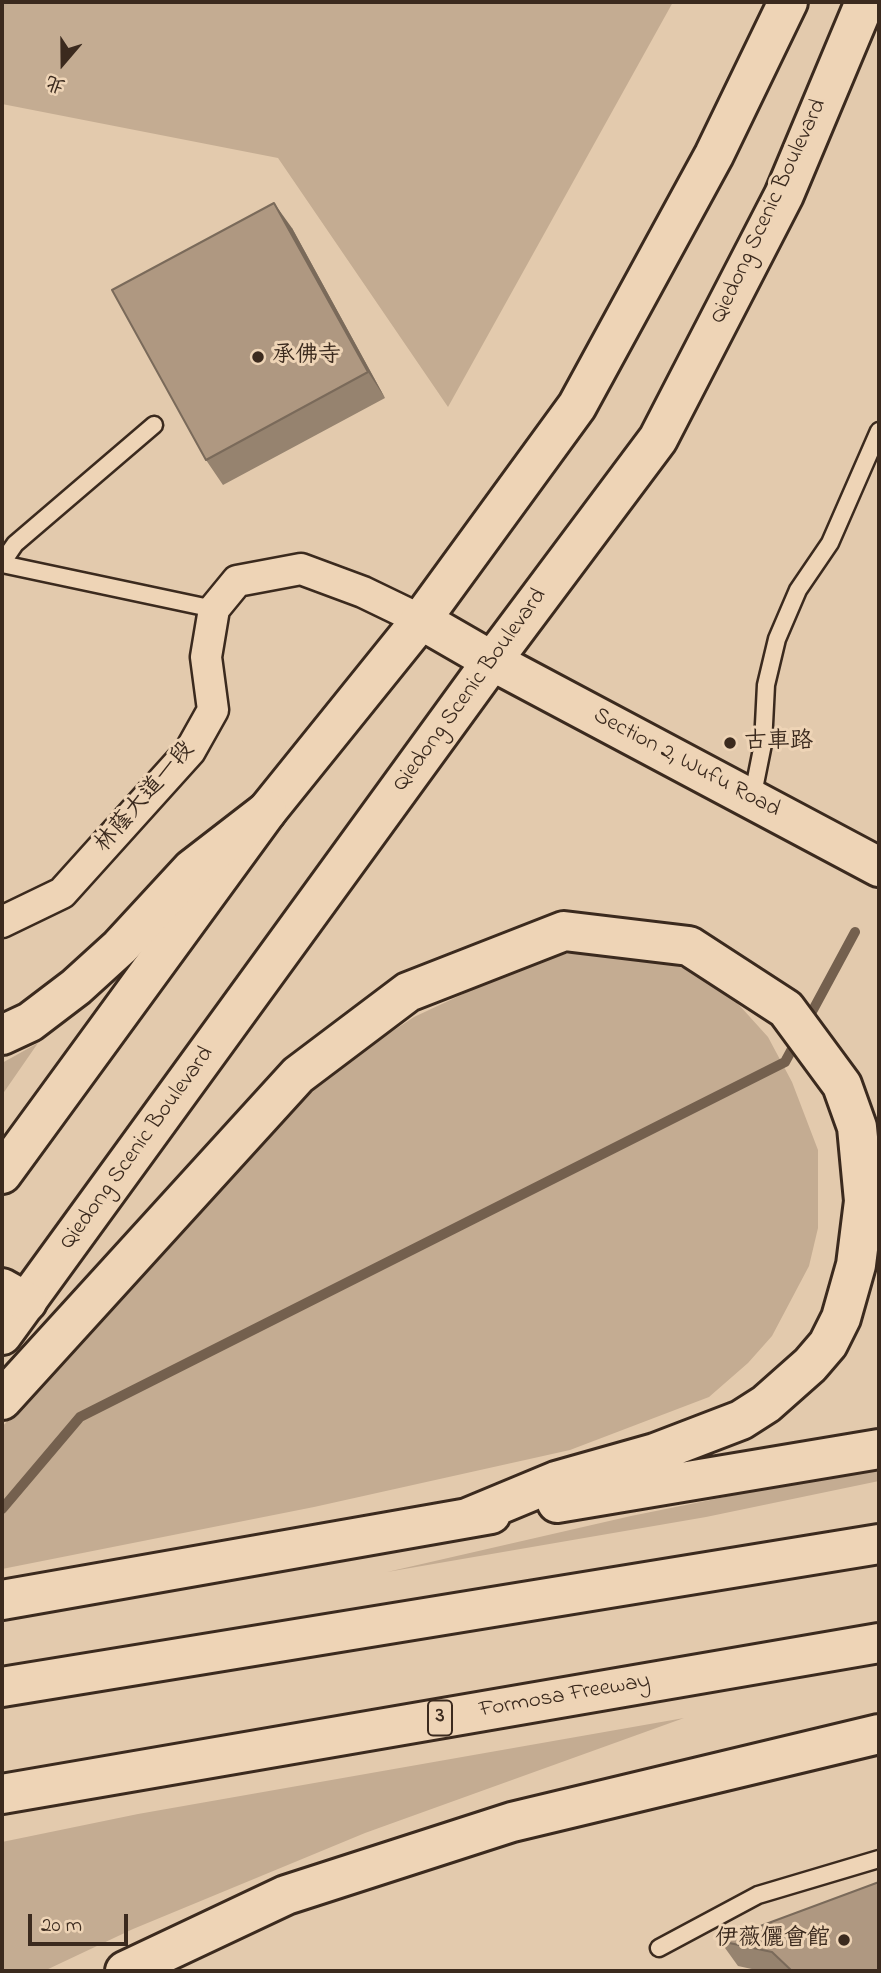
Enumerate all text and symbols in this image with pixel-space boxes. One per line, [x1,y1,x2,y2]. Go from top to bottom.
north arrow [28,28,98,98]
text: 北 [42,67,69,99]
street label: Qiedong Scenic Boulevard [706,95,834,329]
place label: 承佛寺 [272,343,341,371]
marker: 承佛寺 [250,349,266,365]
street label: Qiedong Scenic Boulevard [388,584,554,798]
street label: Section 2, Wufu Road [588,703,784,825]
place label: 古車路 [744,729,813,757]
marker: 古車路 [722,735,738,751]
street label: 林蔭大道一段 [90,737,202,859]
street label: Qiedong Scenic Boulevard [55,1042,221,1256]
street label: Formosa Freeway [478,1668,652,1726]
road number: 3 [428,1700,452,1736]
scale bar [32,1899,131,1943]
text: 20 m [41,1911,82,1941]
place label: 伊薇儷會館 [715,1926,830,1954]
marker: 伊薇儷會館 [836,1932,852,1948]

